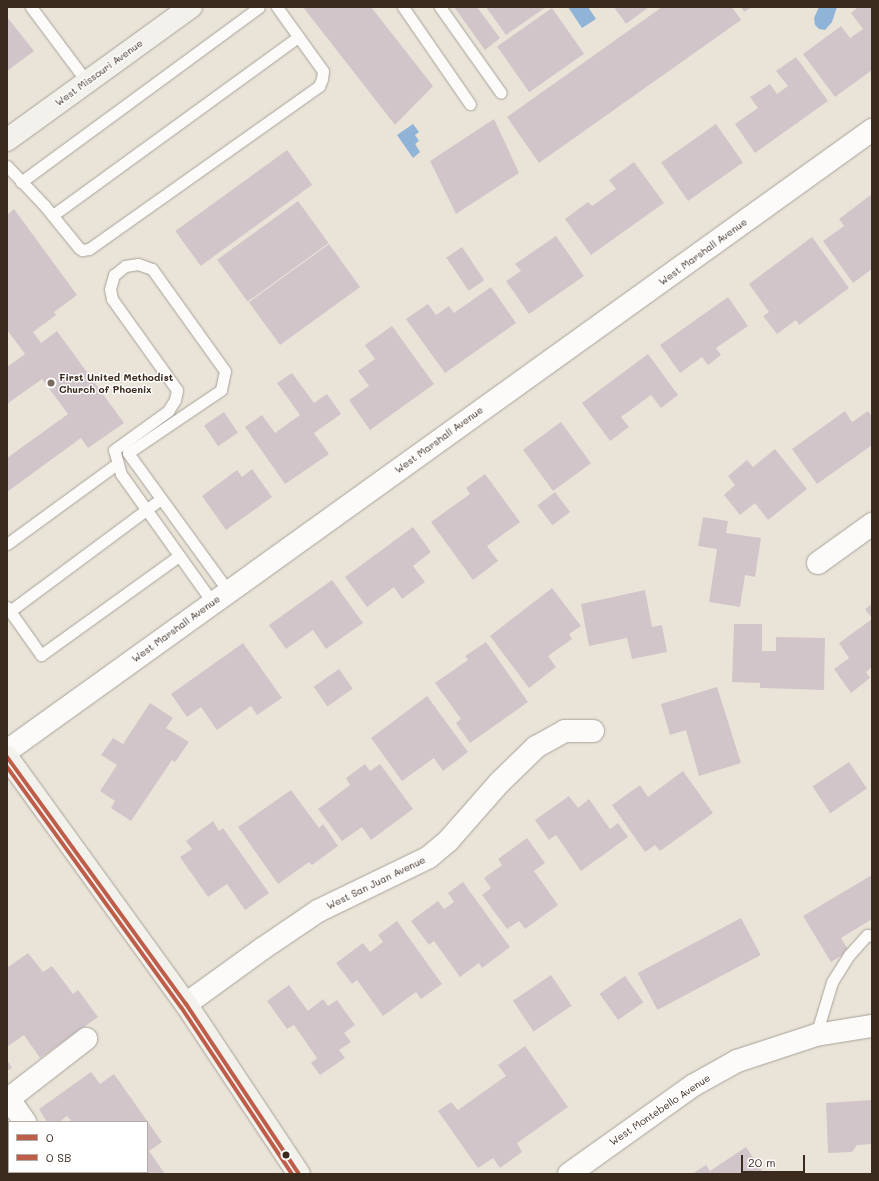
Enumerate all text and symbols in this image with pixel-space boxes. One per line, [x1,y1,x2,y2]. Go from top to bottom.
street label: West Missouri Avenue [53,37,145,109]
street label: West Marshall Avenue [657,216,749,288]
place label: First United Methodist Church of Phoenix [59,371,173,394]
marker: First United Methodist Church of Phoenix [46,378,56,388]
street label: West Marshall Avenue [393,404,485,476]
street label: West Marshall Avenue [130,593,222,665]
street label: West San Juan Avenue [325,854,427,912]
street label: West Montebello Avenue [607,1072,713,1148]
legend [8,1121,148,1173]
text: 0 [46,1129,53,1145]
scale bar [743,1147,807,1173]
text: 0 SB [46,1149,71,1165]
unlabelled marker [281,1150,291,1160]
text: 20 m [748,1154,776,1170]

